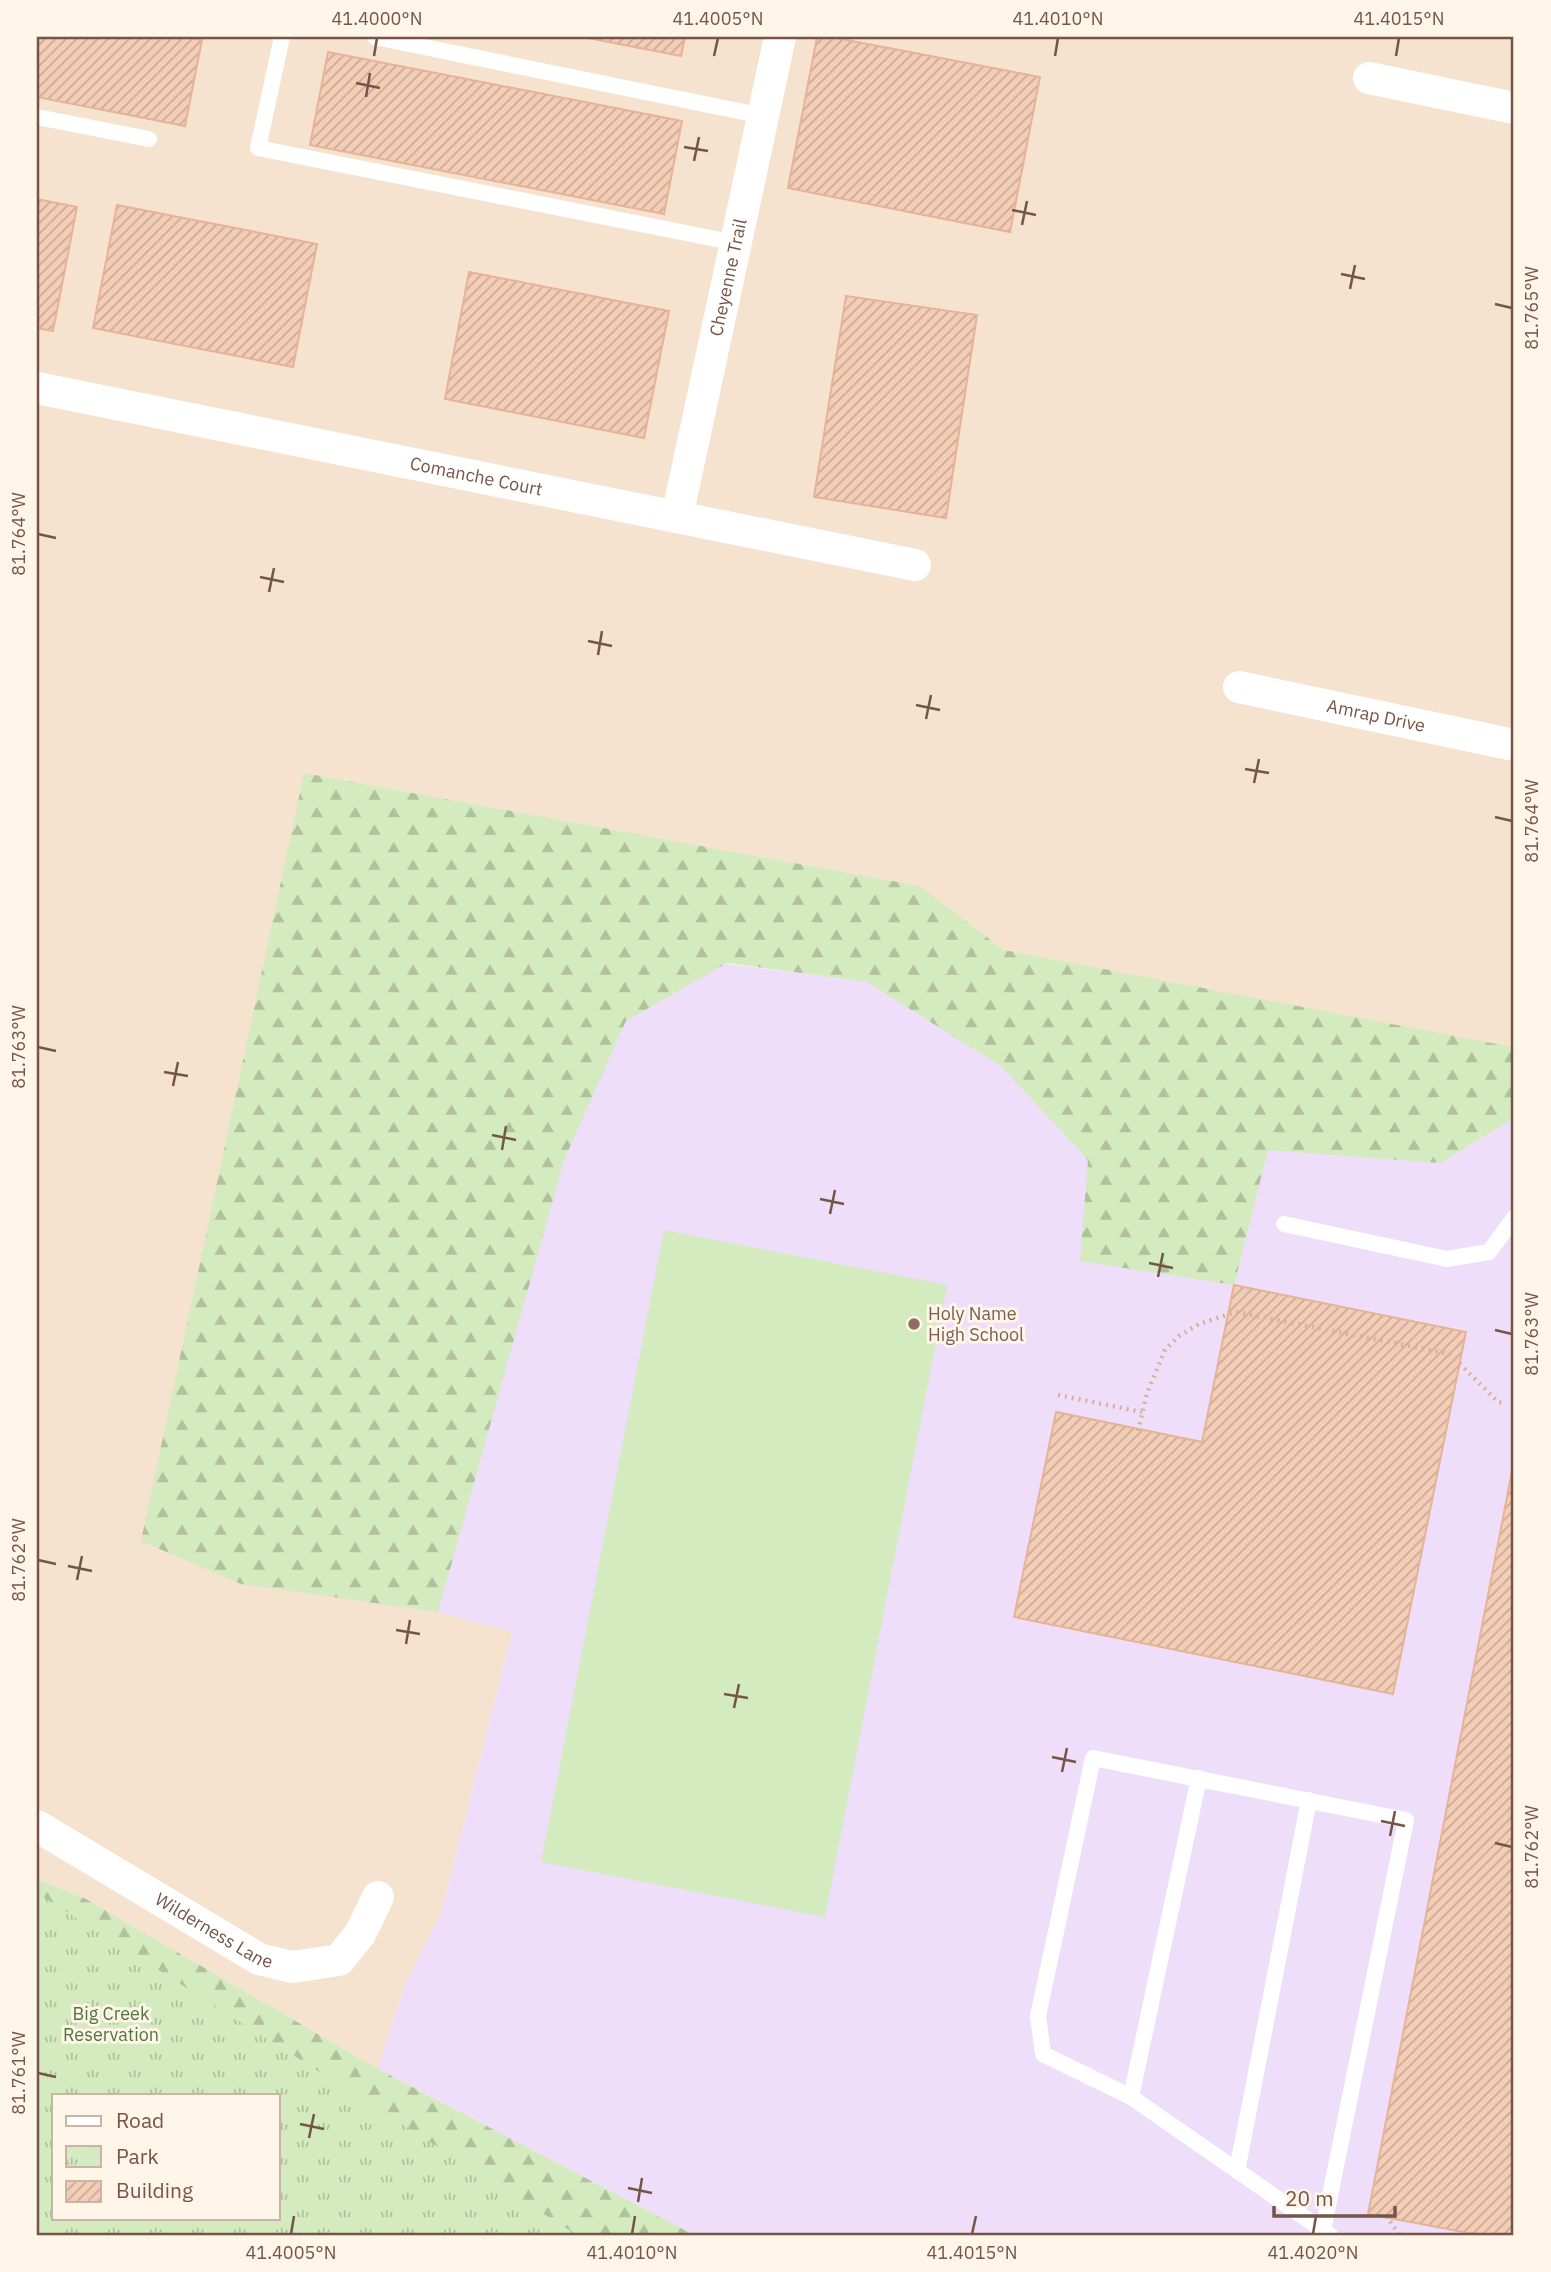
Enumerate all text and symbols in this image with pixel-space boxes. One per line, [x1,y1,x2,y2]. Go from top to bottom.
text: 41.4000°N [332,7,422,30]
text: 41.4005°N [673,7,763,30]
text: 41.4010°N [1013,7,1103,30]
text: 41.4015°N [1354,7,1444,30]
street label: Cheyenne Trail [704,216,752,338]
text: 81.765°W [1520,266,1543,350]
street label: Comanche Court [408,451,545,501]
text: 81.764°W [7,492,30,576]
street label: Amrap Drive [1325,694,1427,737]
text: 81.764°W [1520,779,1543,863]
text: 81.763°W [7,1005,30,1089]
text: 81.763°W [1520,1292,1543,1376]
place label: Holy Name High School [928,1302,1024,1346]
marker: Holy Name High School [906,1316,922,1332]
text: 81.762°W [7,1518,30,1602]
text: 81.762°W [1520,1805,1543,1889]
street label: Wilderness Lane [151,1887,275,1973]
park label: Big Creek Reservation [63,2002,159,2046]
text: 81.761°W [7,2031,30,2115]
legend [52,2094,280,2220]
text: Road [116,2106,164,2134]
text: Park [116,2142,159,2170]
scale bar [1274,2174,1395,2218]
text: Building [116,2176,193,2204]
text: 20 m [1285,2184,1334,2212]
text: 41.4005°N [246,2241,336,2264]
text: 41.4010°N [587,2241,677,2264]
text: 41.4015°N [927,2241,1017,2264]
text: 41.4020°N [1268,2241,1358,2264]

